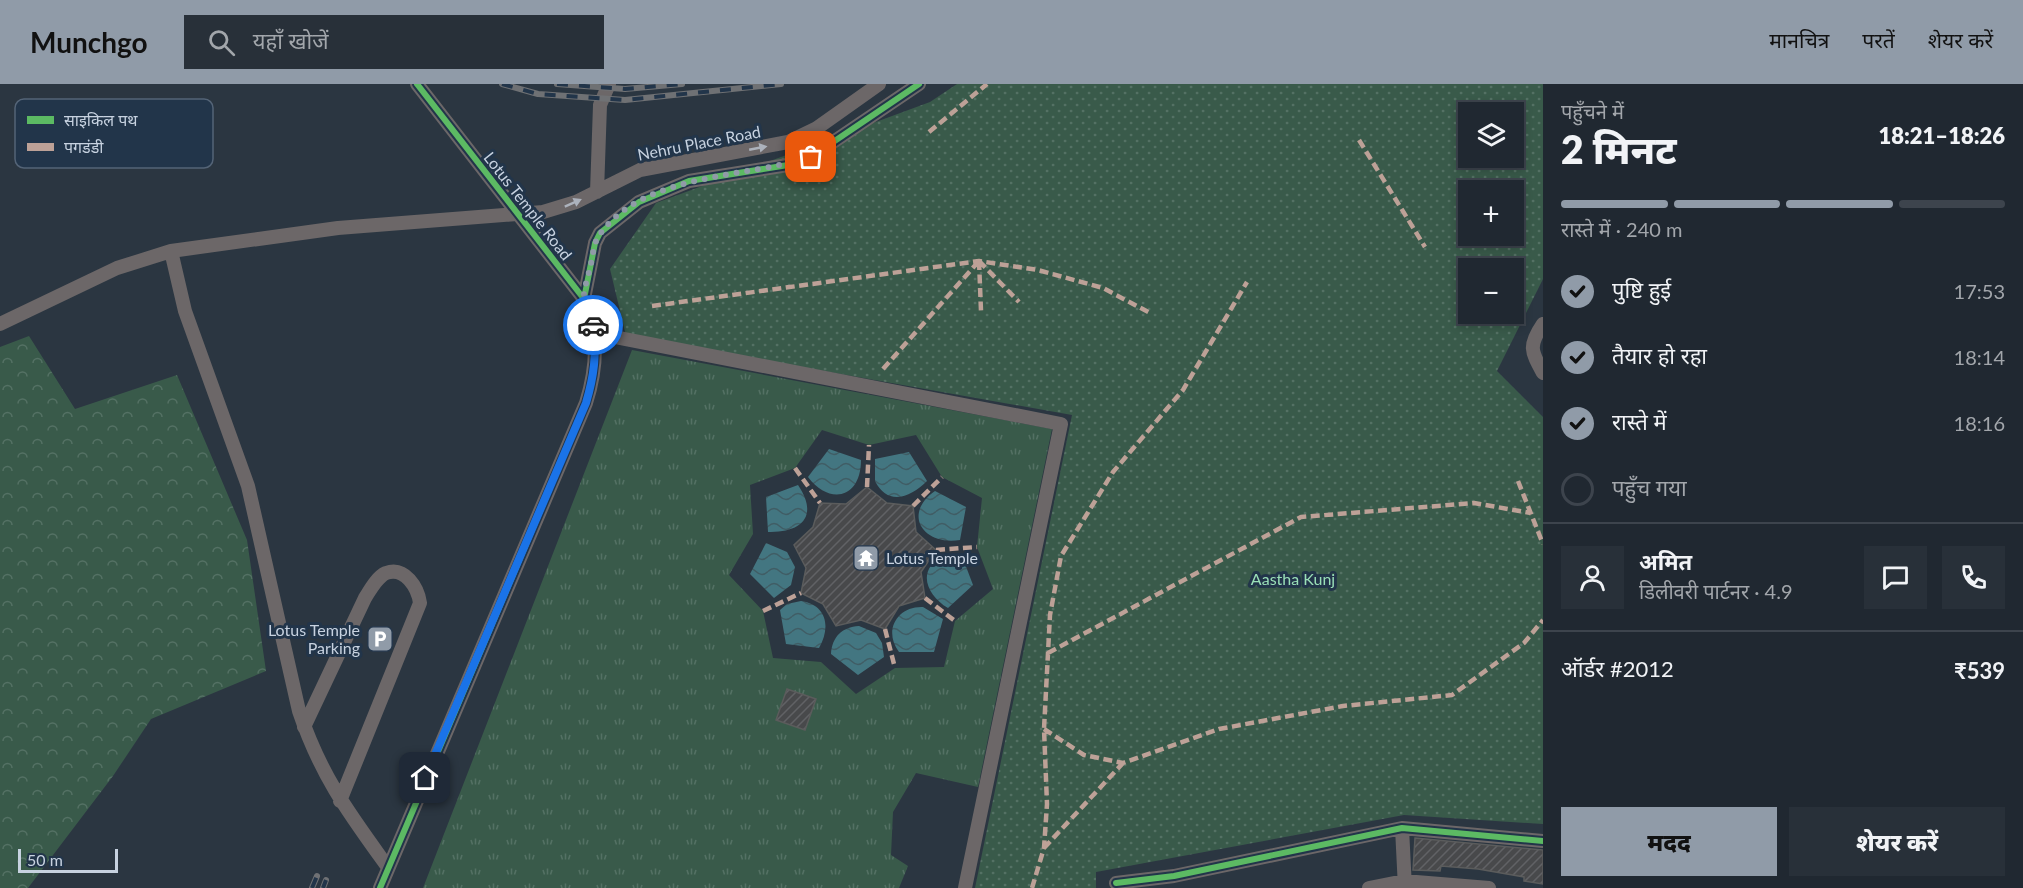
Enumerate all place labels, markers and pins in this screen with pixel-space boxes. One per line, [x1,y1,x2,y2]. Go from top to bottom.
pin [785,131,836,182]
temple icon: Lotus Temple [851,543,881,573]
place label: Lotus Temple [886,548,978,567]
place label: Lotus Temple Parking [268,620,360,657]
parking icon: Lotus Temple Parking [365,624,395,654]
pin [399,752,450,803]

